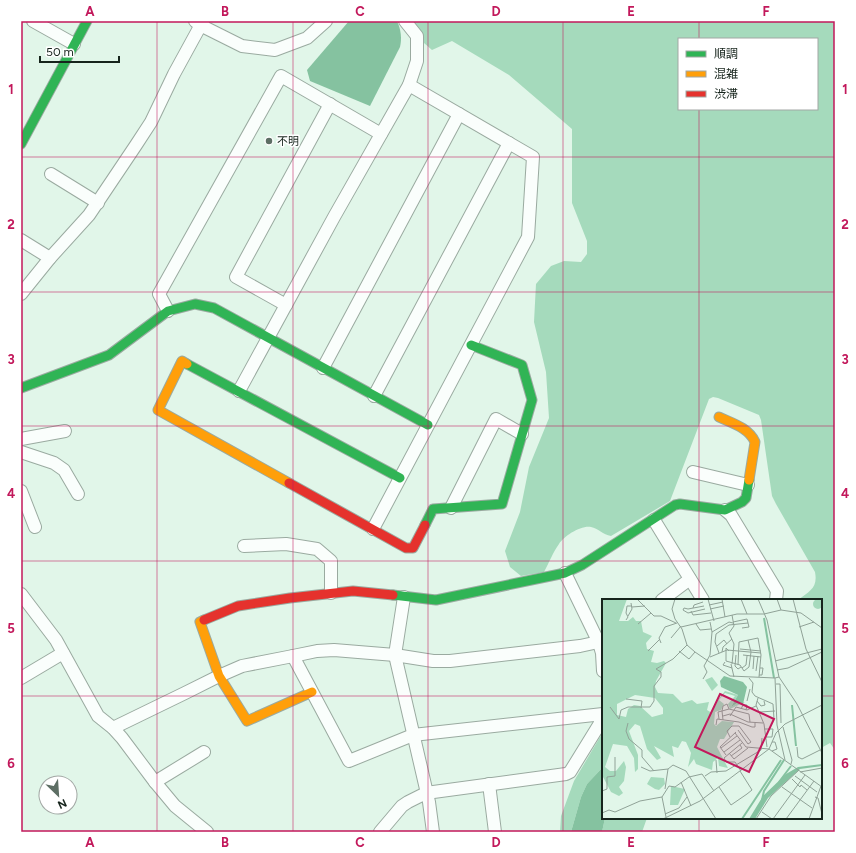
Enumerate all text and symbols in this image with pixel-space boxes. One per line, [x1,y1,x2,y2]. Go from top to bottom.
text: A [85,4,95,19]
text: B [221,4,229,19]
text: C [355,4,365,19]
text: D [491,4,501,19]
text: E [627,4,635,19]
text: F [762,4,770,19]
scale bar [40,38,119,64]
legend [678,38,818,110]
text: 50 m [46,45,74,59]
text: 順調 [714,47,738,61]
text: 混雑 [714,67,738,81]
text: 1 [8,82,14,97]
text: 1 [842,82,848,97]
text: 渋滞 [714,87,738,101]
place label: 不明 [277,135,299,148]
marker: 不明 [264,136,274,146]
text: 2 [7,217,15,232]
text: 2 [841,217,849,232]
text: 3 [7,352,15,367]
text: 3 [841,352,849,367]
text: 4 [7,486,15,501]
text: 4 [841,486,849,501]
inset map [602,599,822,819]
text: 5 [7,621,15,636]
text: 5 [841,621,849,636]
text: 6 [7,756,15,771]
text: 6 [841,756,849,771]
north arrow [38,775,78,815]
text: N [55,796,69,811]
text: A [85,835,95,850]
text: B [221,835,229,850]
text: C [355,835,365,850]
text: D [491,835,501,850]
text: E [627,835,635,850]
text: F [762,835,770,850]

